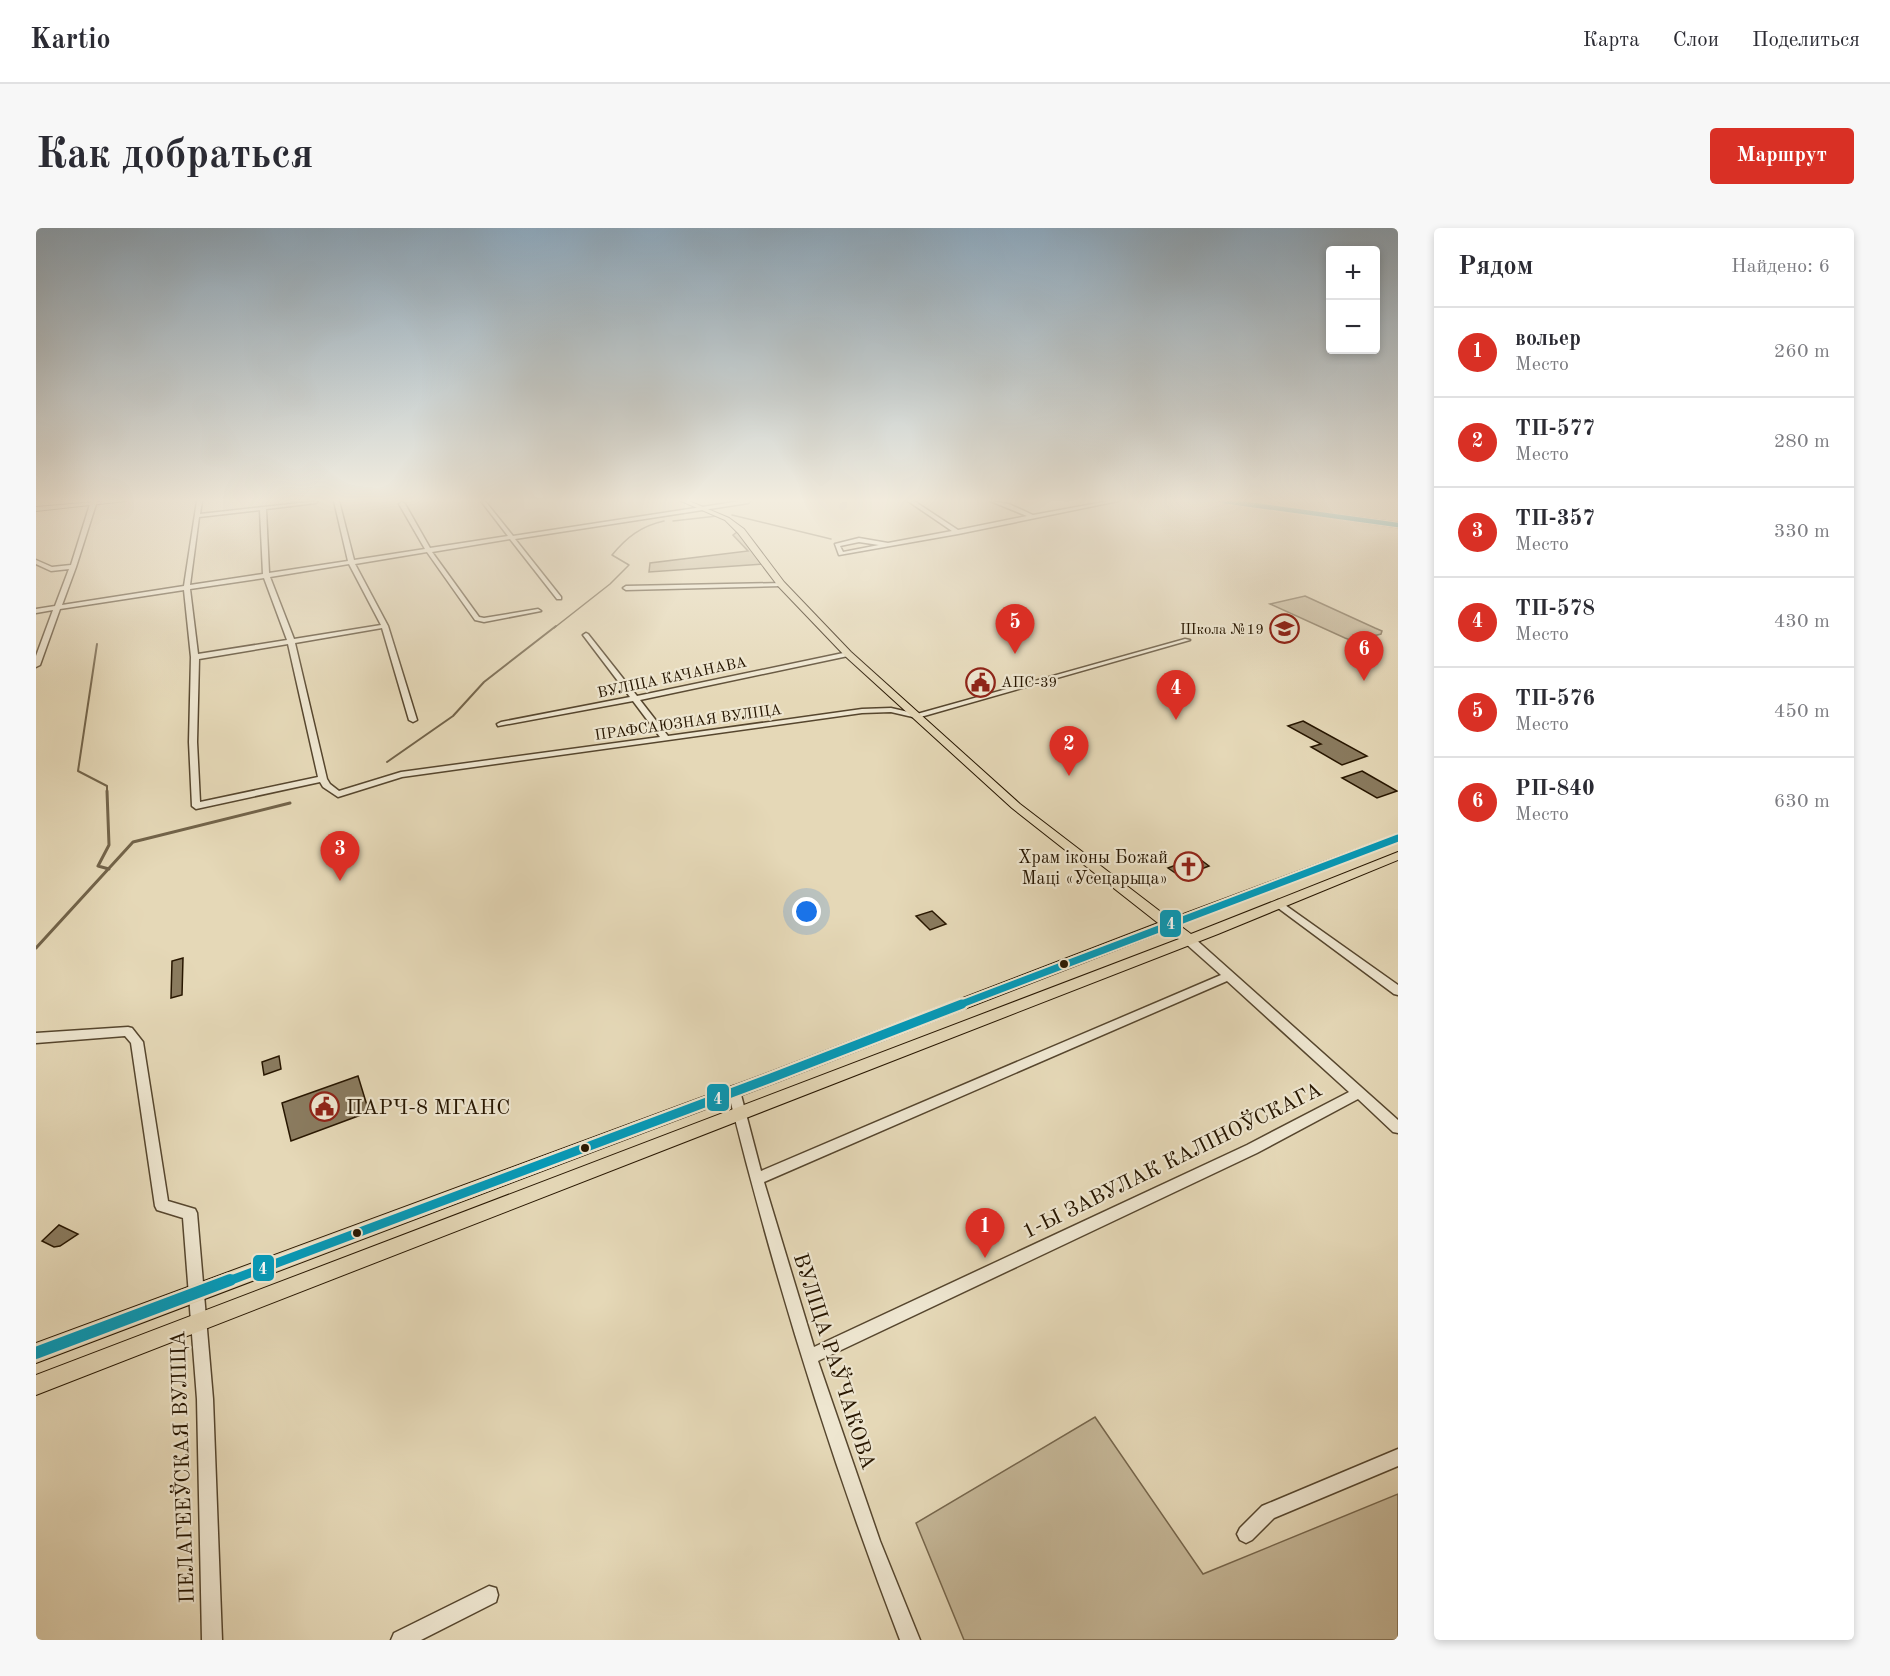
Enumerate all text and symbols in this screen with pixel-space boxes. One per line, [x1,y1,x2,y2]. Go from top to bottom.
text: Kartio [30,27,111,55]
text: Карта [1583,30,1640,51]
text: Слои [1673,30,1719,51]
text: Поделиться [1752,30,1860,51]
button: Маршрут [1710,128,1854,184]
text: Как добраться [36,135,313,177]
map controls [1326,246,1380,354]
button: + [1326,246,1380,300]
text: Рядом [1458,254,1533,280]
text: Найдено: 6 [1731,257,1830,277]
button: − [1326,300,1380,354]
text: вольер [1515,328,1581,350]
text: 1 [1472,342,1483,362]
text: 260 m [1774,342,1830,362]
text: Место [1515,355,1569,375]
text: ТП-577 [1515,418,1595,440]
text: 2 [1472,432,1483,452]
text: 280 m [1774,432,1830,452]
text: Место [1515,445,1569,465]
text: ТП-357 [1515,508,1595,530]
text: 3 [1472,522,1483,542]
text: 330 m [1774,522,1830,542]
text: Место [1515,535,1569,555]
text: ТП-578 [1515,598,1595,620]
pin: 5 [996,604,1034,654]
text: 4 [1472,612,1483,632]
text: 430 m [1774,612,1830,632]
school or university icon: Школа №19 [1269,613,1301,645]
place label: Школа №19 [1180,623,1264,638]
text: Место [1515,625,1569,645]
pin: 6 [1344,632,1384,681]
street label: ВУЛІЦА КАЧАНАВА [596,655,749,702]
public building icon: АПС-39 [964,666,996,698]
pin: 4 [1156,670,1196,720]
place label: АПС-39 [1001,676,1057,691]
text: ТП-576 [1515,688,1595,710]
text: 5 [1472,702,1483,722]
text: 450 m [1774,702,1830,722]
street label: ПРАФСАЮЗНАЯ ВУЛІЦА [594,703,783,744]
text: Место [1515,715,1569,735]
pin: 2 [1050,726,1088,776]
text: РП-840 [1515,778,1595,800]
text: 6 [1472,792,1483,812]
text: 630 m [1774,792,1830,812]
text: Место [1515,805,1569,825]
pin: 3 [320,832,360,881]
place label: Храм іконы Божай Маці «Усецарыца» [1018,849,1168,888]
church icon: Храм іконы Божай Маці «Усецарыца» [1173,851,1205,883]
your location [792,897,821,926]
line badge: 4 [1159,909,1182,938]
text: 4 [1166,917,1176,933]
unlabelled marker [1058,958,1070,970]
street label: 1-Ы ЗАВУЛАК КАЛІНОЎСКАГА [1017,1075,1326,1243]
line badge: 4 [706,1083,730,1112]
public building icon: ПАРЧ-8 МГАНС [309,1091,341,1123]
text: 4 [713,1092,723,1108]
place label: ПАРЧ-8 МГАНС [346,1098,510,1119]
unlabelled marker [579,1142,591,1154]
pin: 1 [966,1208,1004,1258]
unlabelled marker [351,1227,363,1239]
street label: ВУЛІЦА РАЎЧАКОВА [789,1249,883,1472]
line badge: 4 [252,1254,275,1282]
text: 4 [258,1262,268,1278]
street label: ПЕЛАГЕЕЎСКАЯ ВУЛІЦА [163,1330,199,1604]

